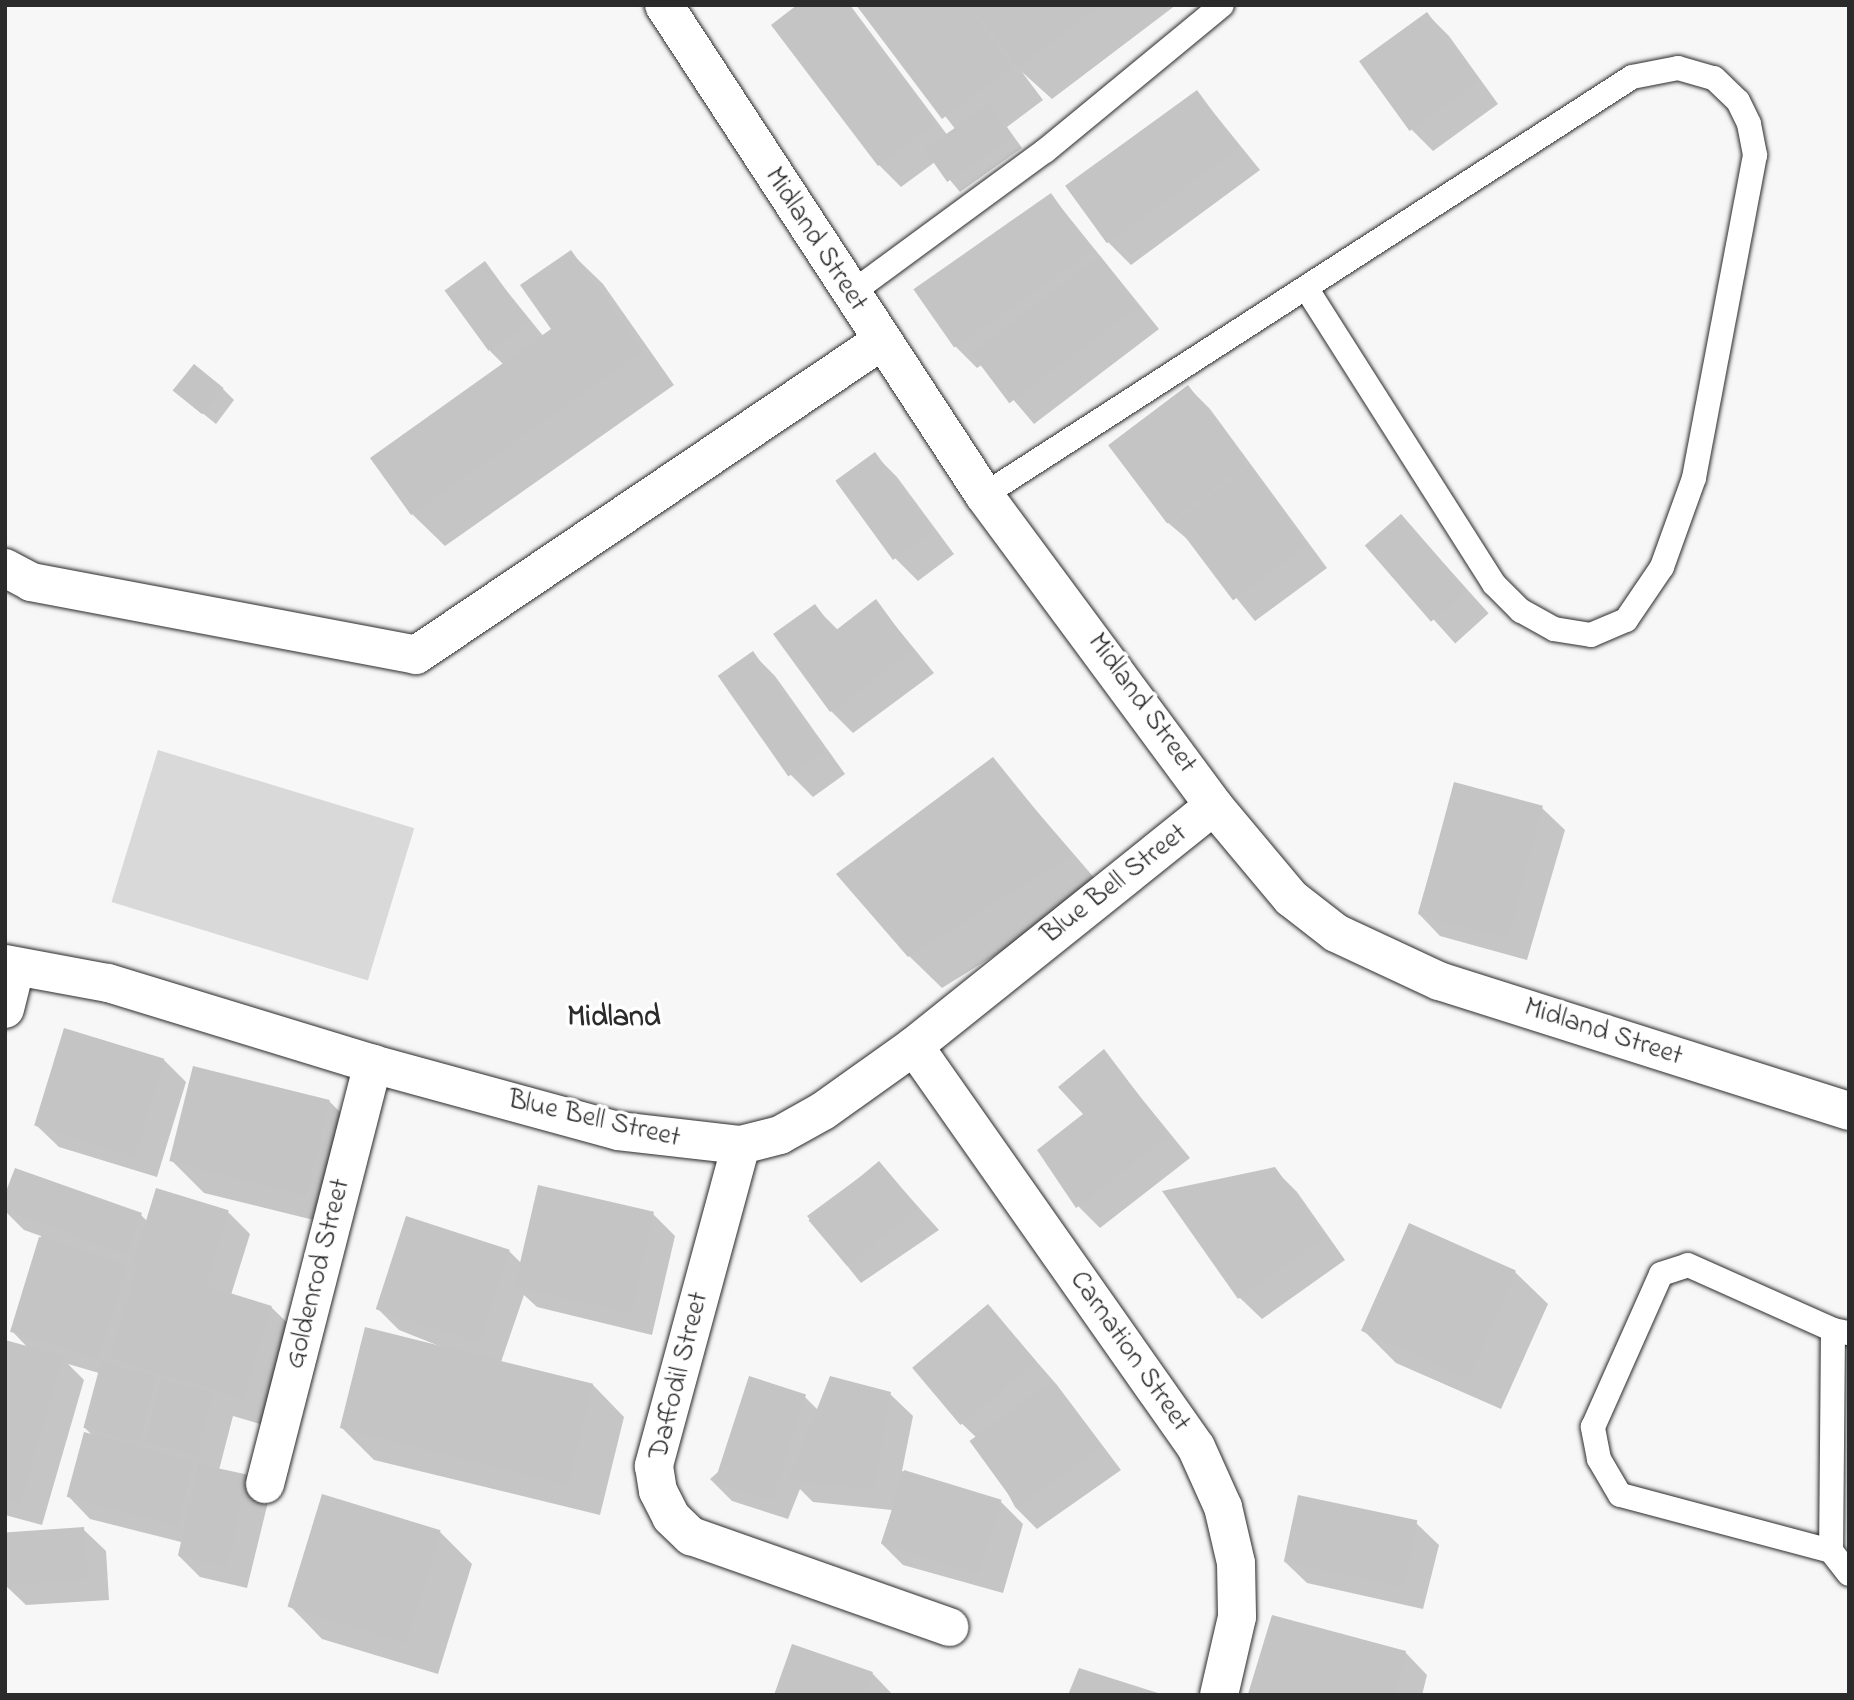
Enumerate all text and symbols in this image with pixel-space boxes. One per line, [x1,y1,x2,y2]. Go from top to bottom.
street label: Midland Street [756,162,874,318]
street label: Midland Street [1079,628,1203,780]
street label: Blue Bell Street [1035,818,1195,952]
street label: Midland Street [1519,992,1687,1074]
district label: Midland [567,1000,661,1036]
street label: Blue Bell Street [505,1084,683,1156]
street label: Goldenrod Street [279,1176,359,1372]
street label: Carnation Street [1061,1265,1197,1439]
street label: Daffodil Street [643,1289,717,1463]

